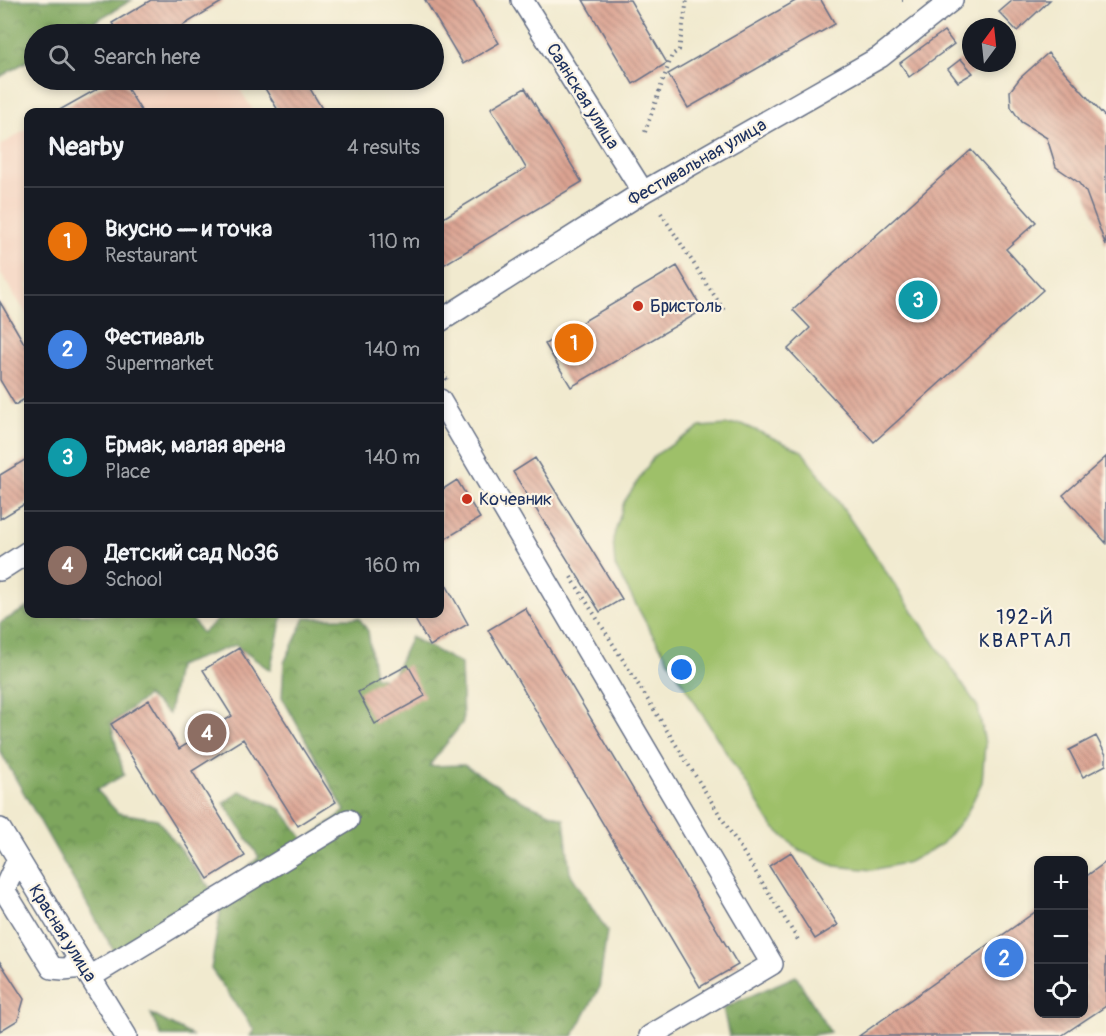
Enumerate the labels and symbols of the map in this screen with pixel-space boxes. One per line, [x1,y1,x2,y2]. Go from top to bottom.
north arrow [962,18,1016,72]
street label: Саянская улица [541,39,624,154]
street label: Фестивальная улица [624,113,771,211]
pin: 3 [898,278,938,322]
place label: Бристоль [650,295,723,318]
marker: Бристоль [631,299,645,313]
pin: 1 [554,320,594,366]
place label: Кочевник [479,488,552,511]
marker: Кочевник [460,492,474,506]
district label: 192-Й КВАРТАЛ [979,605,1071,653]
your location [667,655,696,684]
pin: 4 [188,710,226,756]
street label: Красная улица [23,880,102,986]
pin: 2 [984,936,1024,980]

